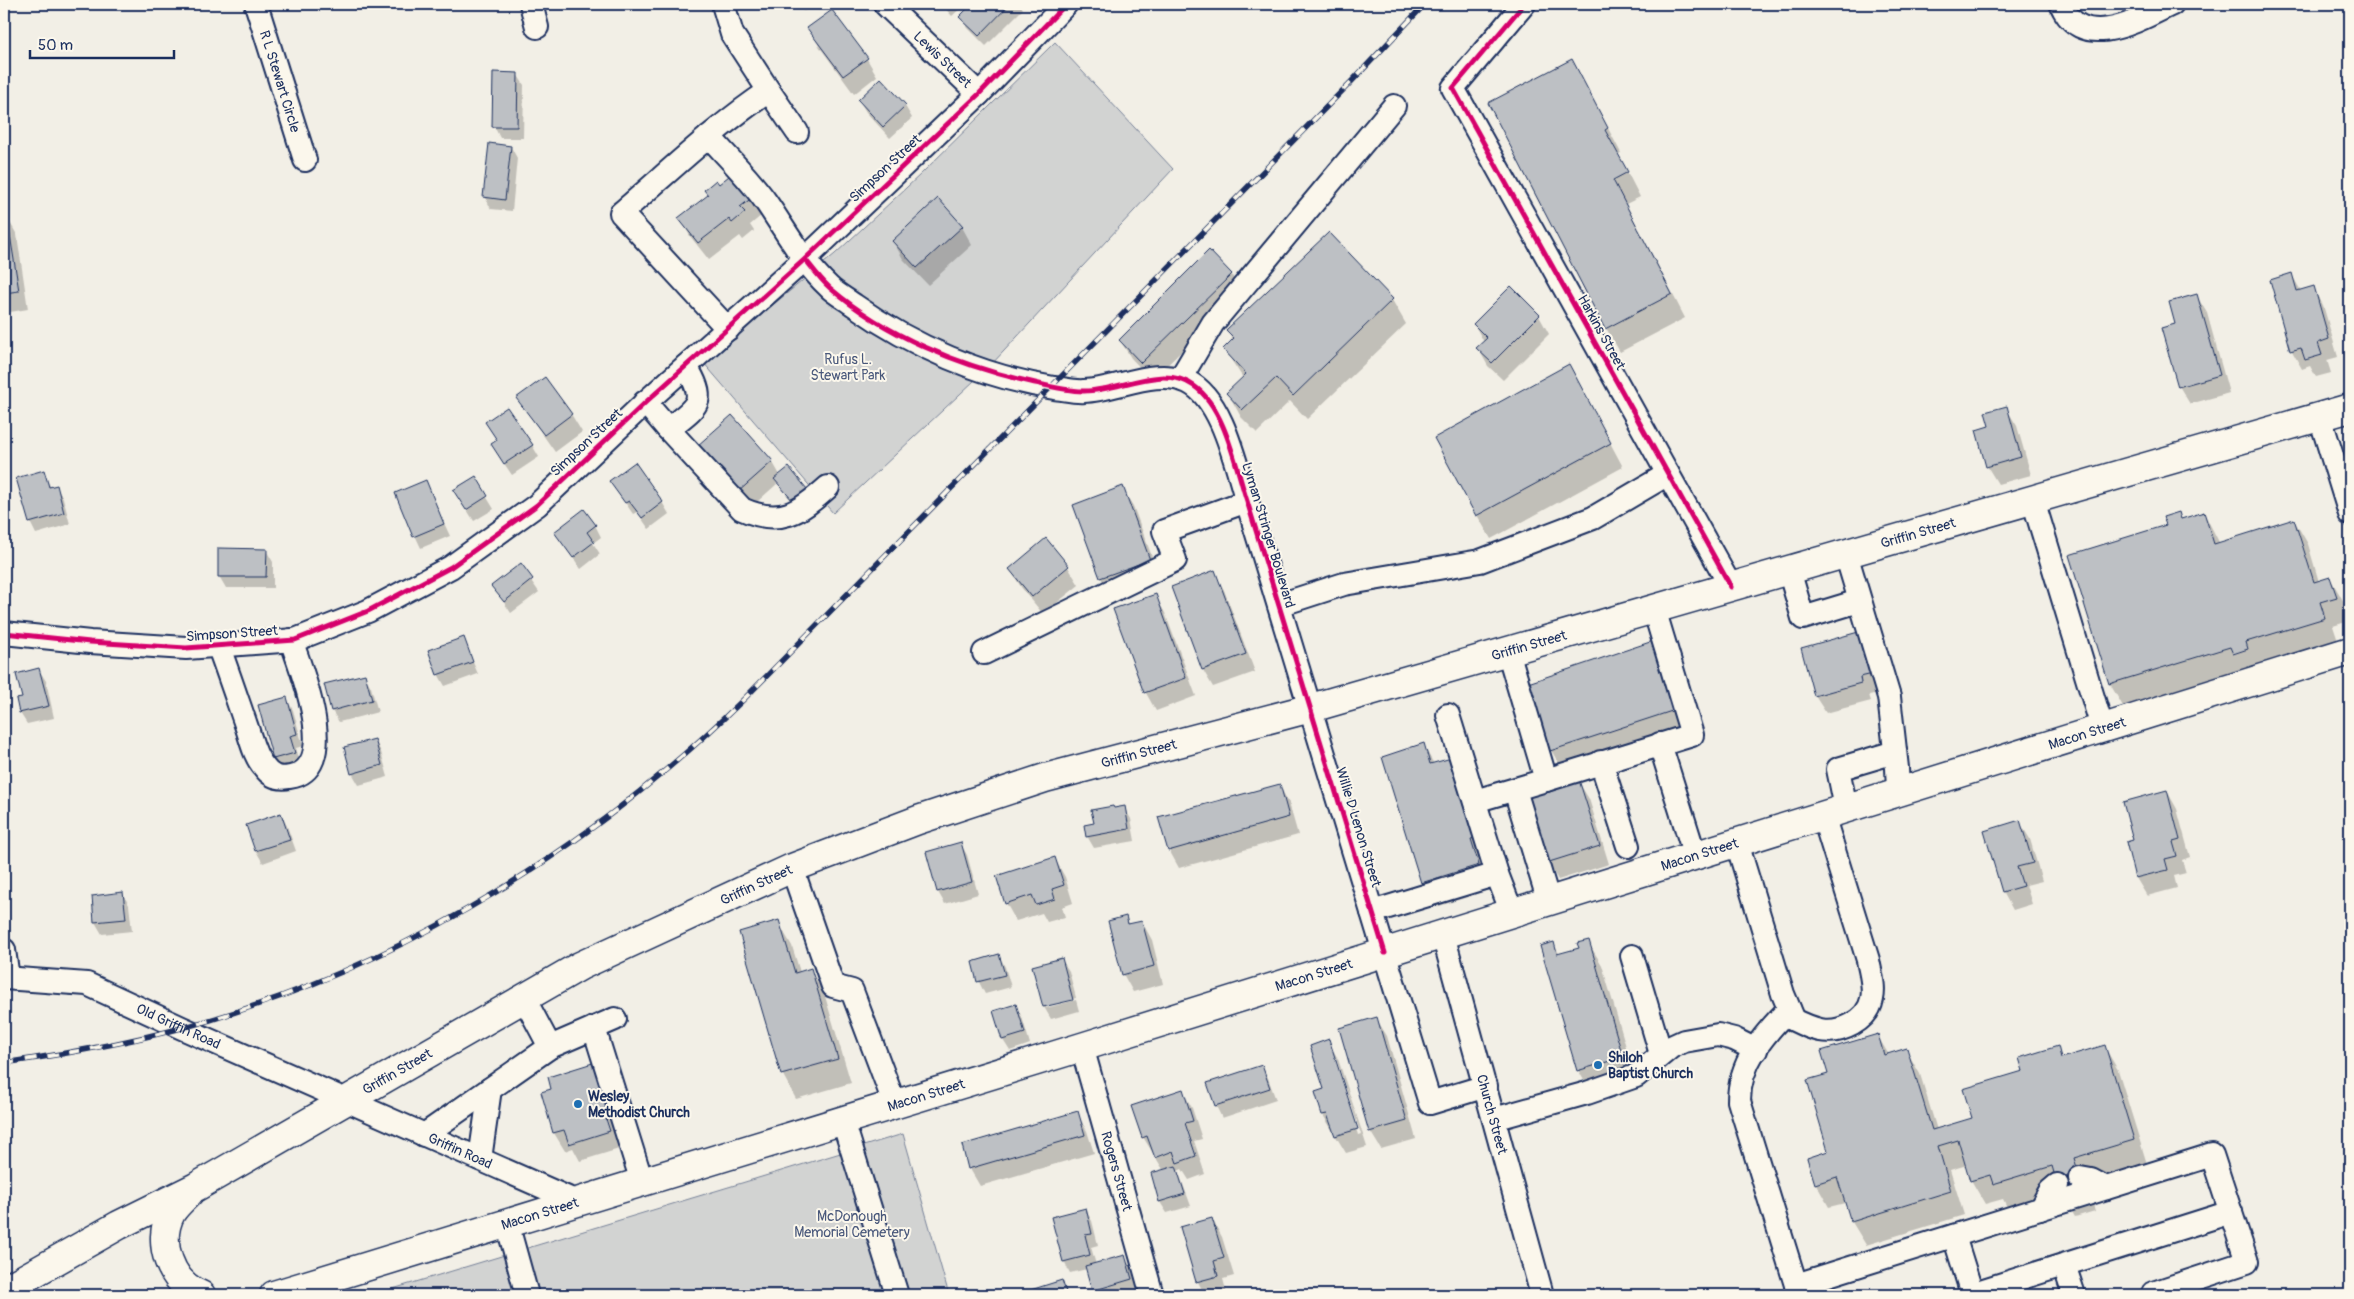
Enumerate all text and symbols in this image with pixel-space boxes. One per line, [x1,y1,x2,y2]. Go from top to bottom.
scale bar [30,28,174,60]
street label: R L Stewart Circle [256,28,304,135]
street label: Lewis Street [910,28,975,92]
text: 50 m [38,36,73,55]
street label: Simpson Street [846,131,925,206]
street label: Harkins Street [1574,292,1629,373]
park label: Rufus L. Stewart Park [811,351,886,384]
street label: Simpson Street [547,405,626,480]
street label: Lyman Stringer Boulevard [1238,460,1299,610]
street label: Griffin Street [1879,514,1958,552]
street label: Simpson Street [186,622,279,645]
street label: Griffin Street [1489,627,1569,664]
street label: Macon Street [2046,713,2128,754]
street label: Griffin Street [1099,736,1179,772]
street label: Willie D Lenon Street [1332,765,1385,889]
street label: Macon Street [1659,835,1741,875]
street label: Griffin Street [718,861,795,909]
street label: Macon Street [1273,955,1355,995]
street label: Old Griffin Road [134,1000,223,1053]
street label: Griffin Street [360,1045,435,1098]
place label: Shiloh Baptist Church [1608,1049,1693,1082]
marker: Shiloh Baptist Church [1592,1059,1604,1071]
street label: Church Street [1473,1073,1511,1157]
street label: Macon Street [885,1075,967,1115]
place label: Wesley Methodist Church [588,1088,690,1121]
marker: Wesley Methodist Church [572,1098,584,1110]
street label: Griffin Road [425,1129,495,1173]
street label: Rogers Street [1097,1130,1136,1213]
street label: Macon Street [499,1194,581,1234]
park label: McDonough Memorial Cemetery [794,1208,910,1241]

